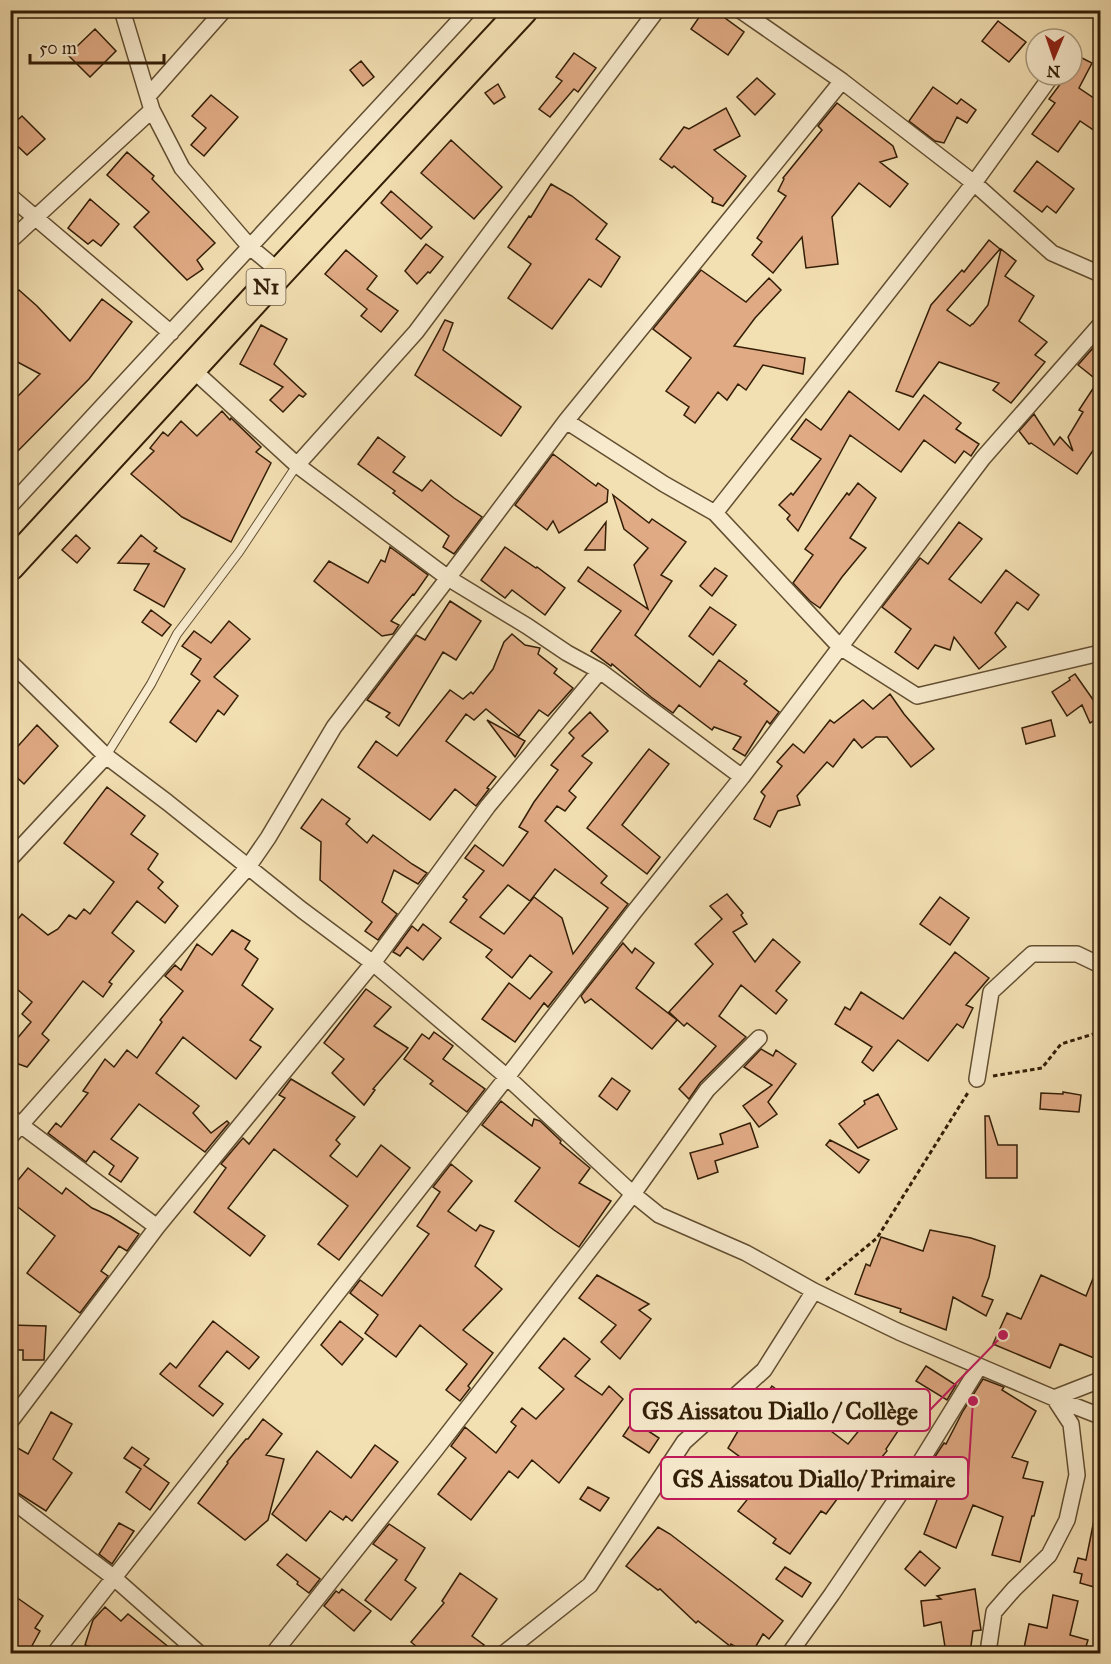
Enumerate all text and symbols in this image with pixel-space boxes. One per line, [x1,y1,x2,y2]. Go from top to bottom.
scale bar [30,27,164,65]
north arrow [1024,27,1084,87]
text: 50 m [39,37,77,59]
text: N [1046,62,1061,81]
road number: N1 [246,269,286,305]
callout: GS Aissatou Diallo / Collège [630,1389,930,1431]
text: GS Aissatou Diallo / Collège [642,1396,918,1426]
callout: GS Aissatou Diallo/ Primaire [661,1457,968,1499]
text: GS Aissatou Diallo/ Primaire [672,1464,956,1494]

